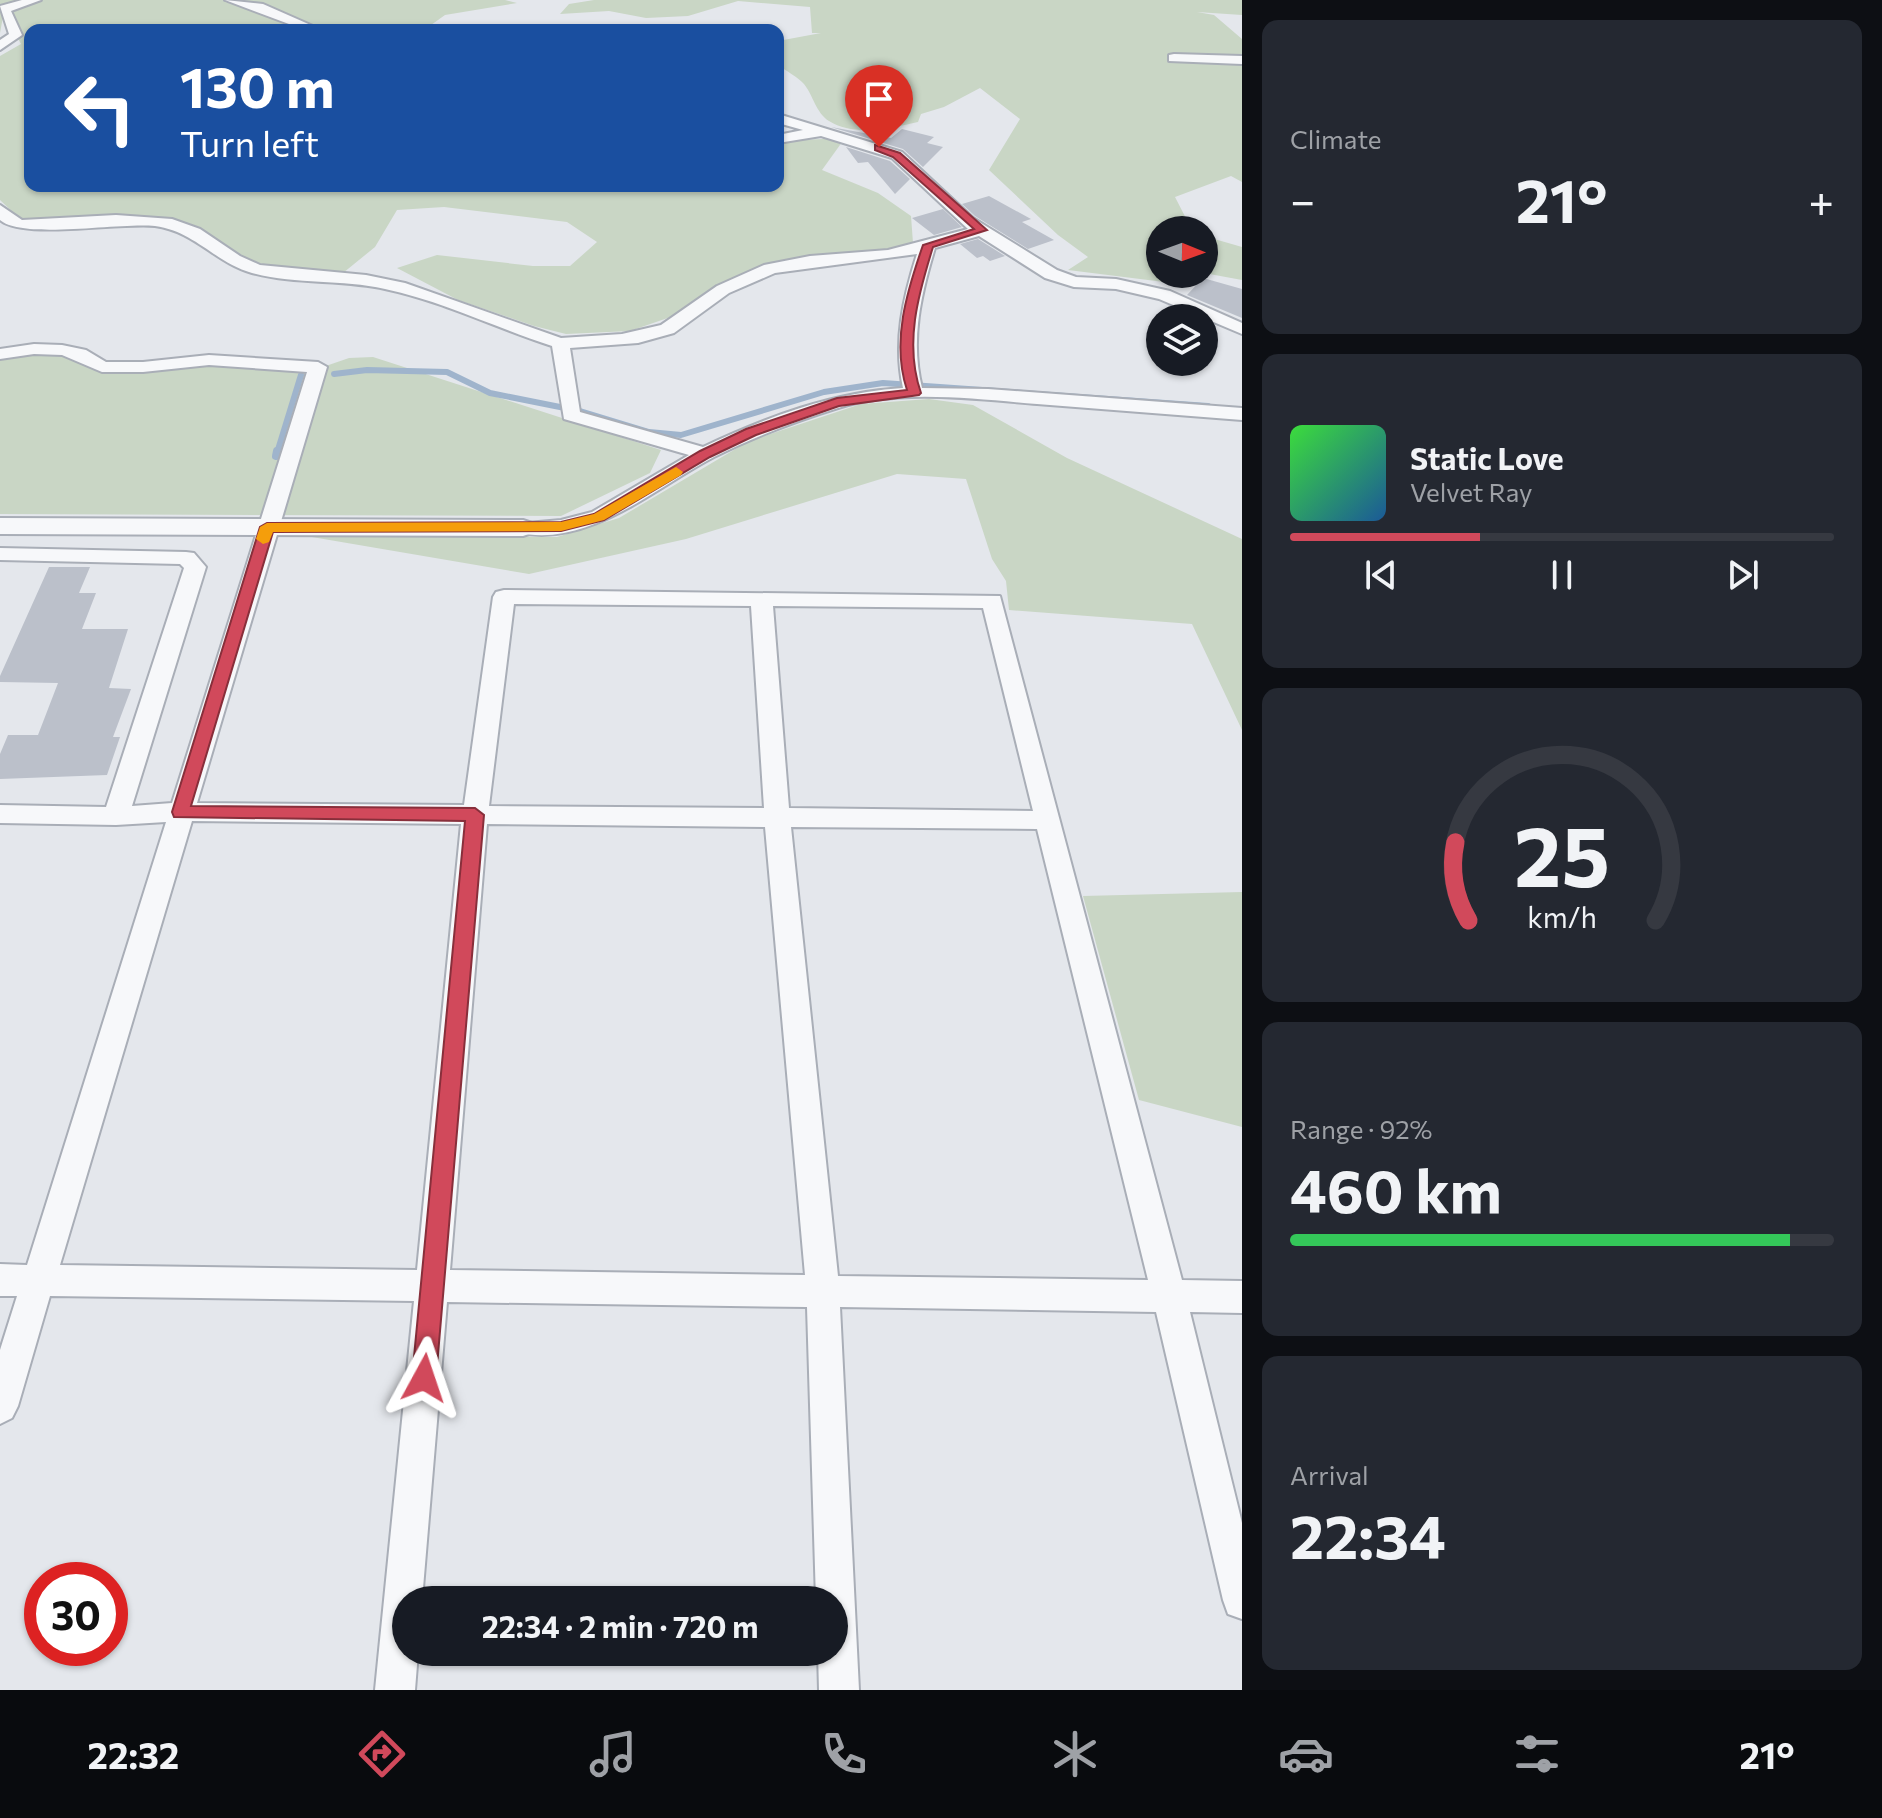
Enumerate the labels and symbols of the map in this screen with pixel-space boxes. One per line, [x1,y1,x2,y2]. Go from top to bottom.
pin [845,65,913,147]
north arrow [1146,216,1218,288]
position arrow [382,1336,466,1420]
speed limit sign: 30 [24,1562,128,1666]

